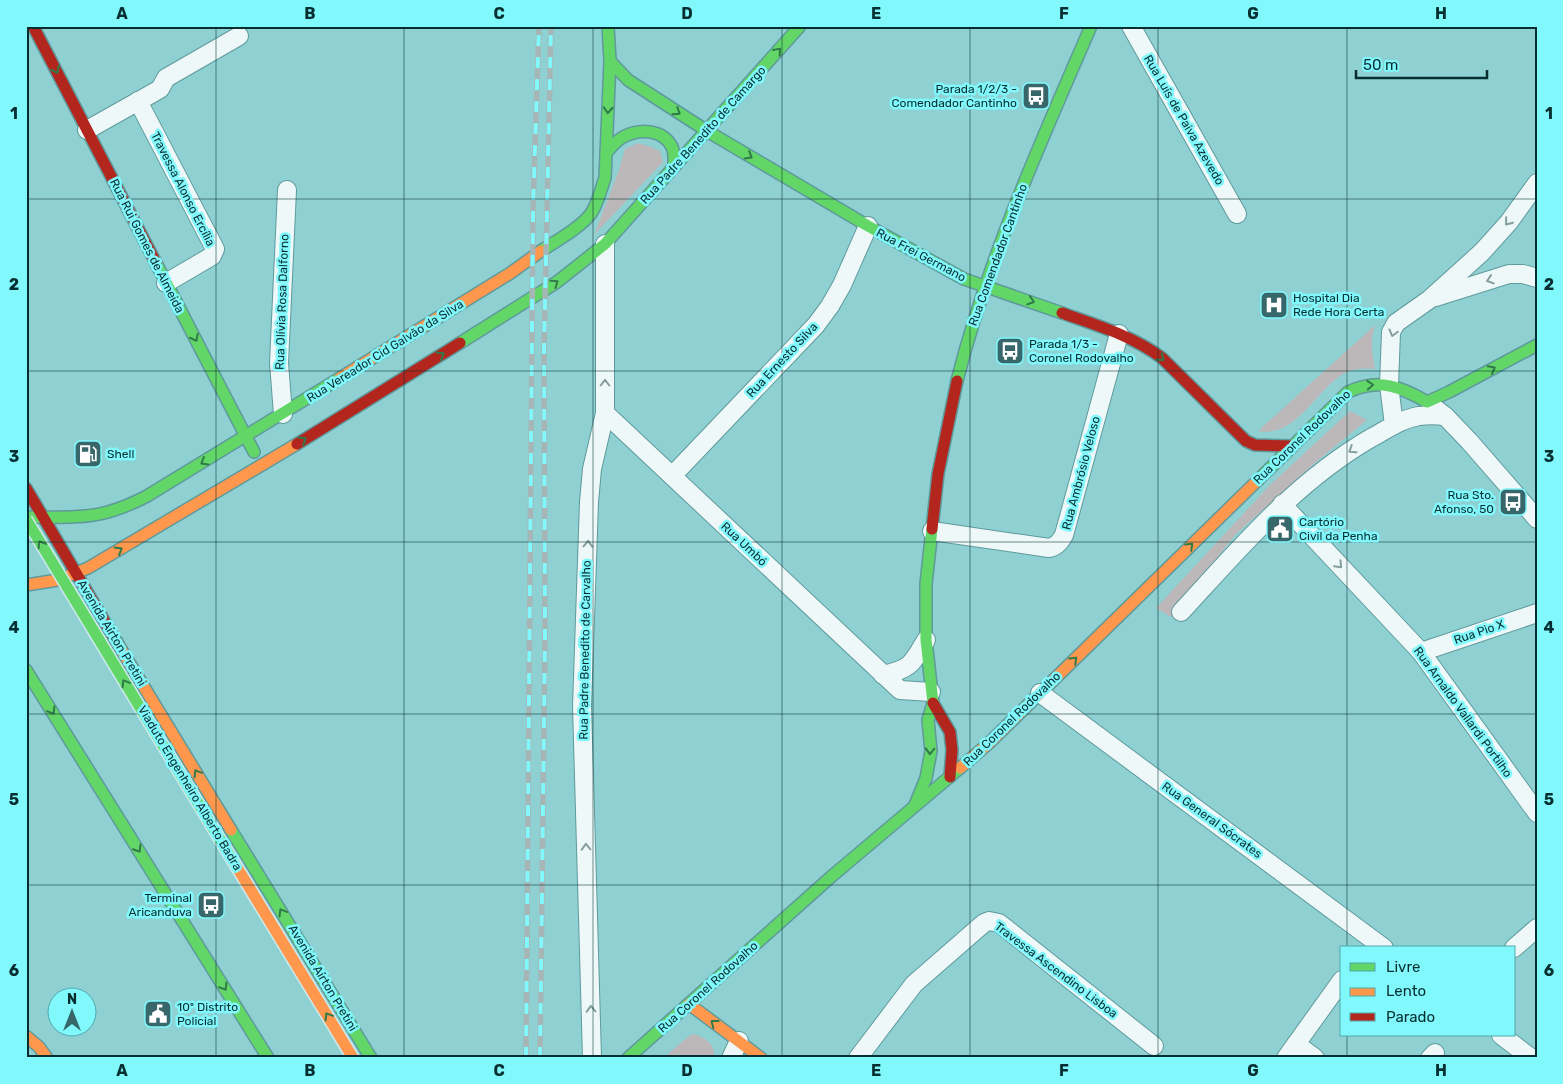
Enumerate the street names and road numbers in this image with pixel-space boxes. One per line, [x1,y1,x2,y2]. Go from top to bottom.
street label: Rua Luís de Paiva Azevedo [1141,53,1227,188]
street label: Rua Padre Benedito de Camargo [637,63,769,207]
street label: Travessa Alonso Ercília [148,130,218,248]
street label: Rua Rui Gomes de Almeida [107,177,187,315]
street label: Rua Comendador Cantinho [966,182,1030,328]
street label: Rua Frei Germano [874,225,968,285]
street label: Rua Olívia Rosa Dalforno [273,234,291,370]
street label: Rua Vereador Cid Galvão da Silva [304,297,466,405]
street label: Rua Ernesto Silva [744,320,820,400]
street label: Rua Coronel Rodovalho [1251,387,1353,487]
street label: Rua Ambrósio Veloso [1059,415,1103,531]
street label: Rua Umbó [718,519,770,569]
street label: Rua Padre Benedito de Carvalho [576,560,594,740]
street label: Avenida Aírton Pretini [75,577,149,689]
street label: Rua Pio X [1452,617,1507,647]
street label: Rua Arnaldo Vallardi Portilho [1411,644,1515,780]
street label: Rua Coronel Rodovalho [961,669,1063,769]
street label: Viaduto Engenheiro Alberto Badra [135,703,245,873]
street label: Rua General Sócrates [1159,779,1265,861]
street label: Travessa Ascendino Lisboa [992,919,1120,1021]
street label: Avenida Aírton Pretini [286,922,360,1034]
street label: Rua Coronel Rodovalho [655,938,761,1035]

